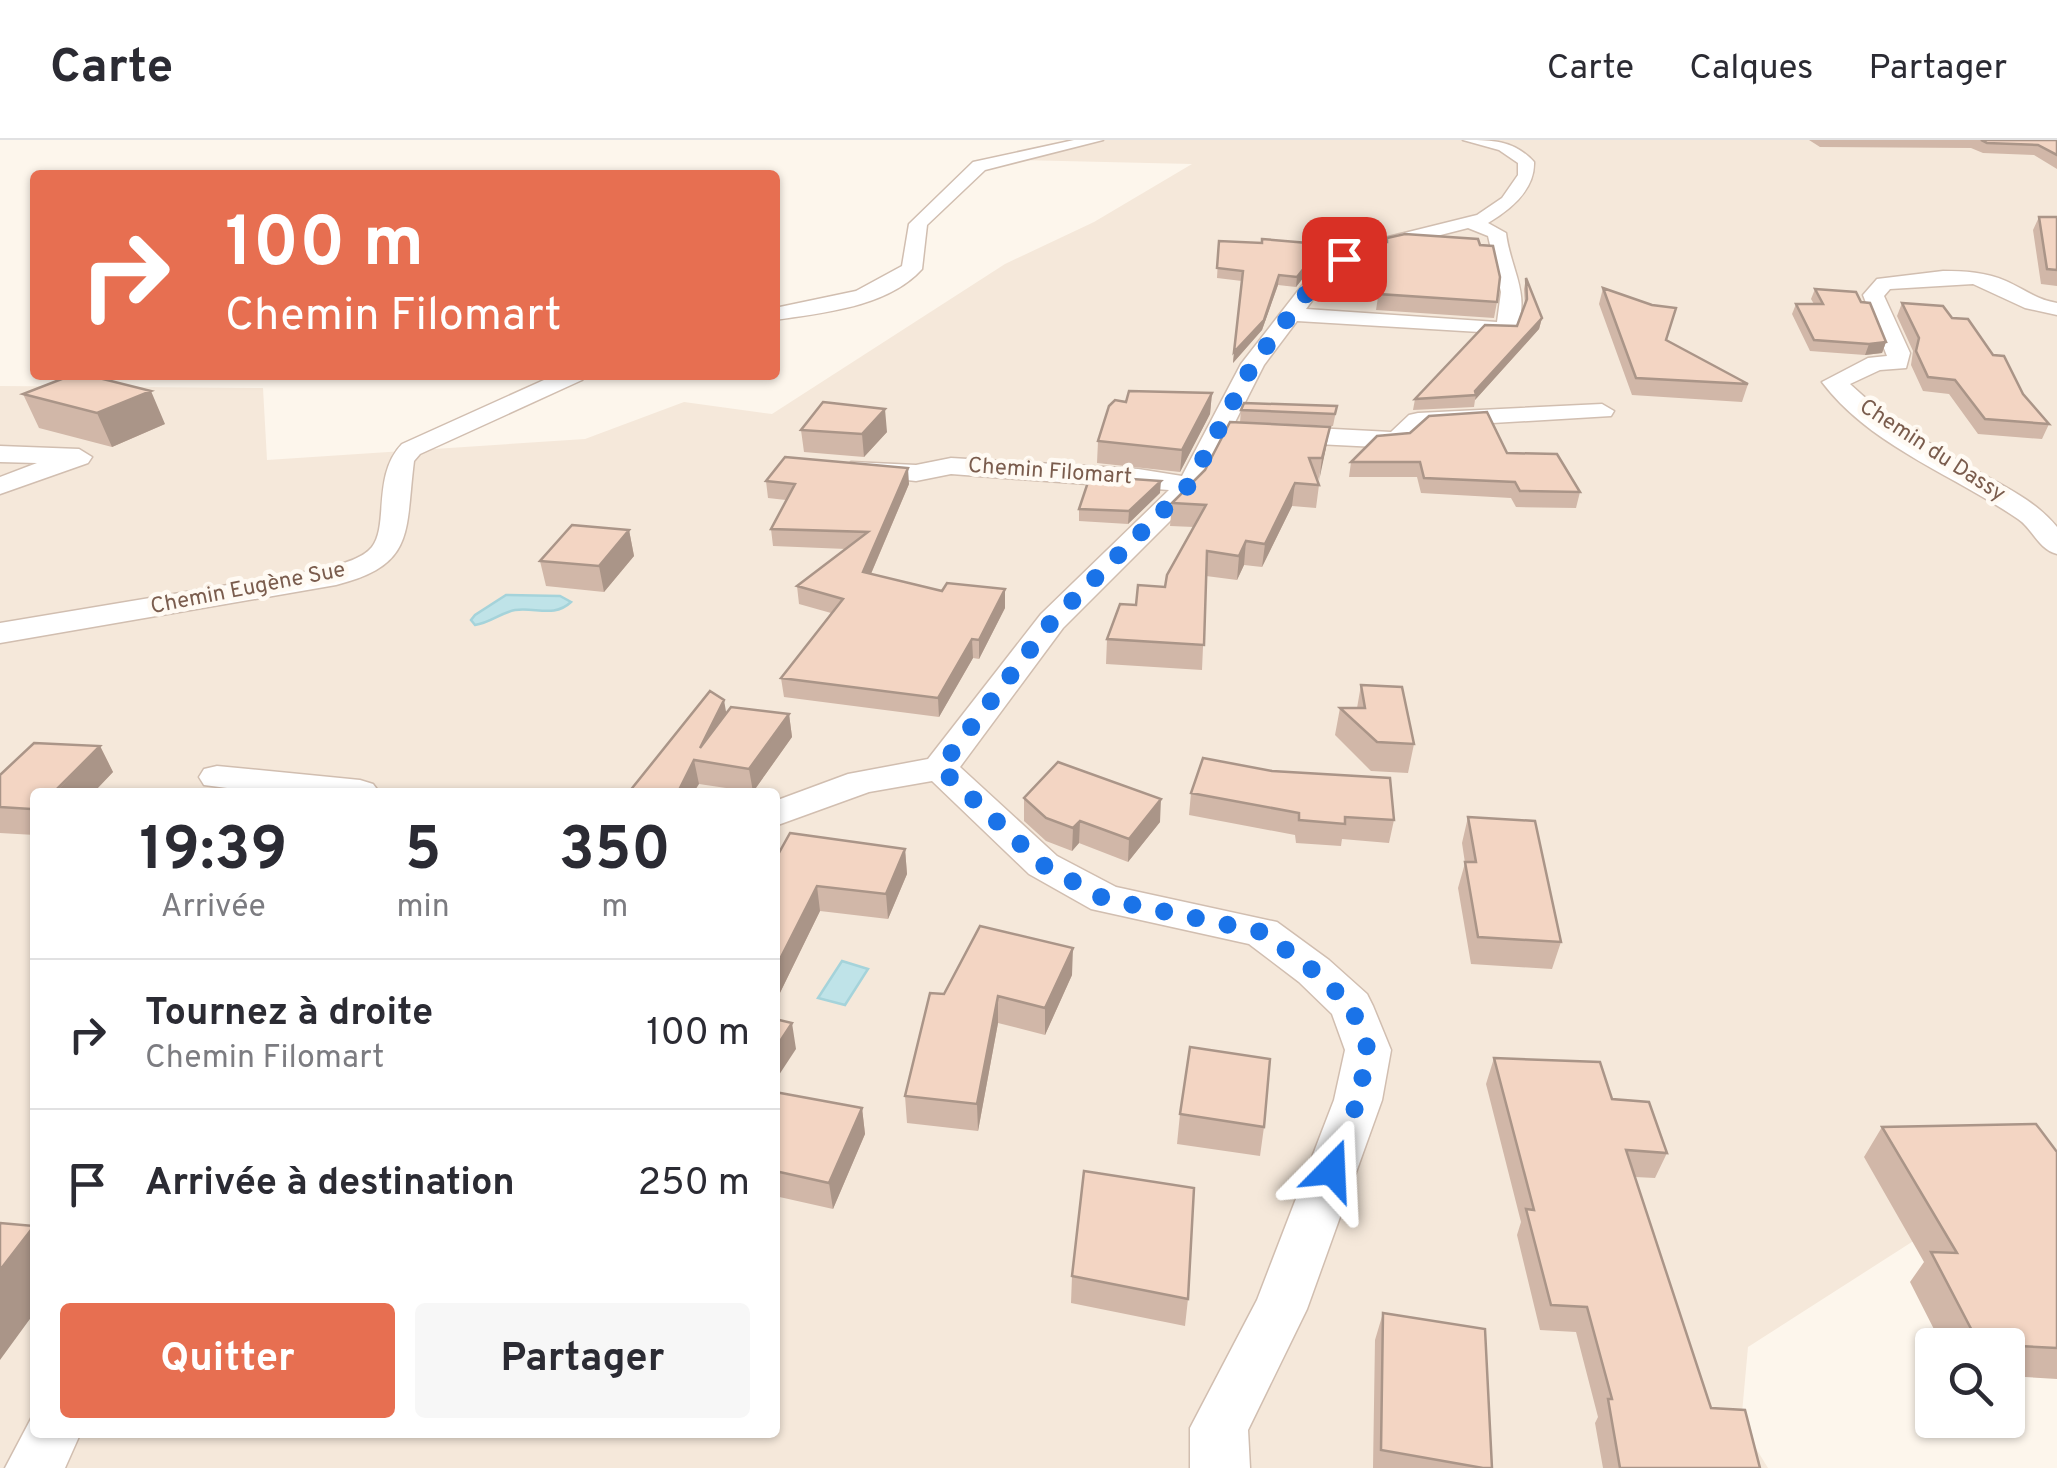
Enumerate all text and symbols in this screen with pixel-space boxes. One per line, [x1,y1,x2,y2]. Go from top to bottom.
text: Carte [50,39,173,99]
text: Carte [1547,47,1634,91]
text: Calques [1689,47,1814,91]
text: Partager [1869,47,2007,91]
text: 100 m [225,202,424,291]
icon: right [60,210,190,340]
pin [1302,217,1387,302]
icon: arrive [1317,232,1372,287]
text: Chemin Filomart [225,289,561,346]
street label: Chemin du Dassy [1854,394,2010,508]
street label: Chemin Filomart [967,453,1133,491]
street label: Chemin Eugène Sue [148,557,348,621]
text: 19:39 [139,815,287,891]
text: 5 [405,815,441,891]
text: 350 [559,815,671,891]
text: Arrivée [161,888,266,928]
text: min [396,888,450,928]
text: m [601,888,628,928]
text: Tournez à droite [145,990,433,1039]
icon: right [60,1007,115,1062]
text: 100 m [646,1010,750,1059]
text: Chemin Filomart [145,1039,384,1079]
position arrow [1280,1118,1384,1222]
icon: arrive [60,1157,115,1212]
text: Arrivée à destination [145,1160,515,1209]
text: 250 m [638,1160,750,1209]
button: Quitter [60,1303,395,1418]
button: Partager [415,1303,750,1418]
map controls [1915,1328,2025,1438]
button: search [1915,1328,2025,1438]

